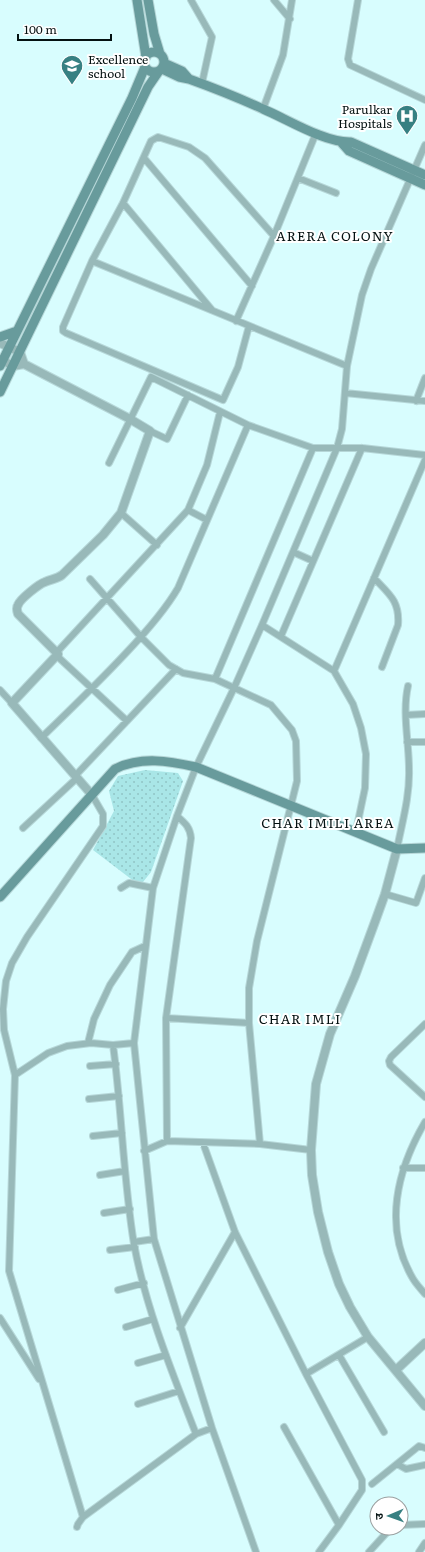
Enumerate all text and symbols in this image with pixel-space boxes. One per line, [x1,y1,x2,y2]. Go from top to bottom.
scale bar [18,16,111,42]
text: 100 m [24,20,57,38]
place label: Excellence school [88,50,148,82]
school or university icon: Excellence school [59,53,85,86]
place label: Parulkar Hospitals [338,100,393,132]
hospital icon: Parulkar Hospitals [394,103,420,136]
district label: ARERA COLONY [276,226,394,245]
district label: CHAR IMILI AREA [261,813,395,832]
district label: CHAR IMLI [259,1009,341,1028]
north arrow [369,1496,409,1536]
text: उ [370,1512,386,1520]

